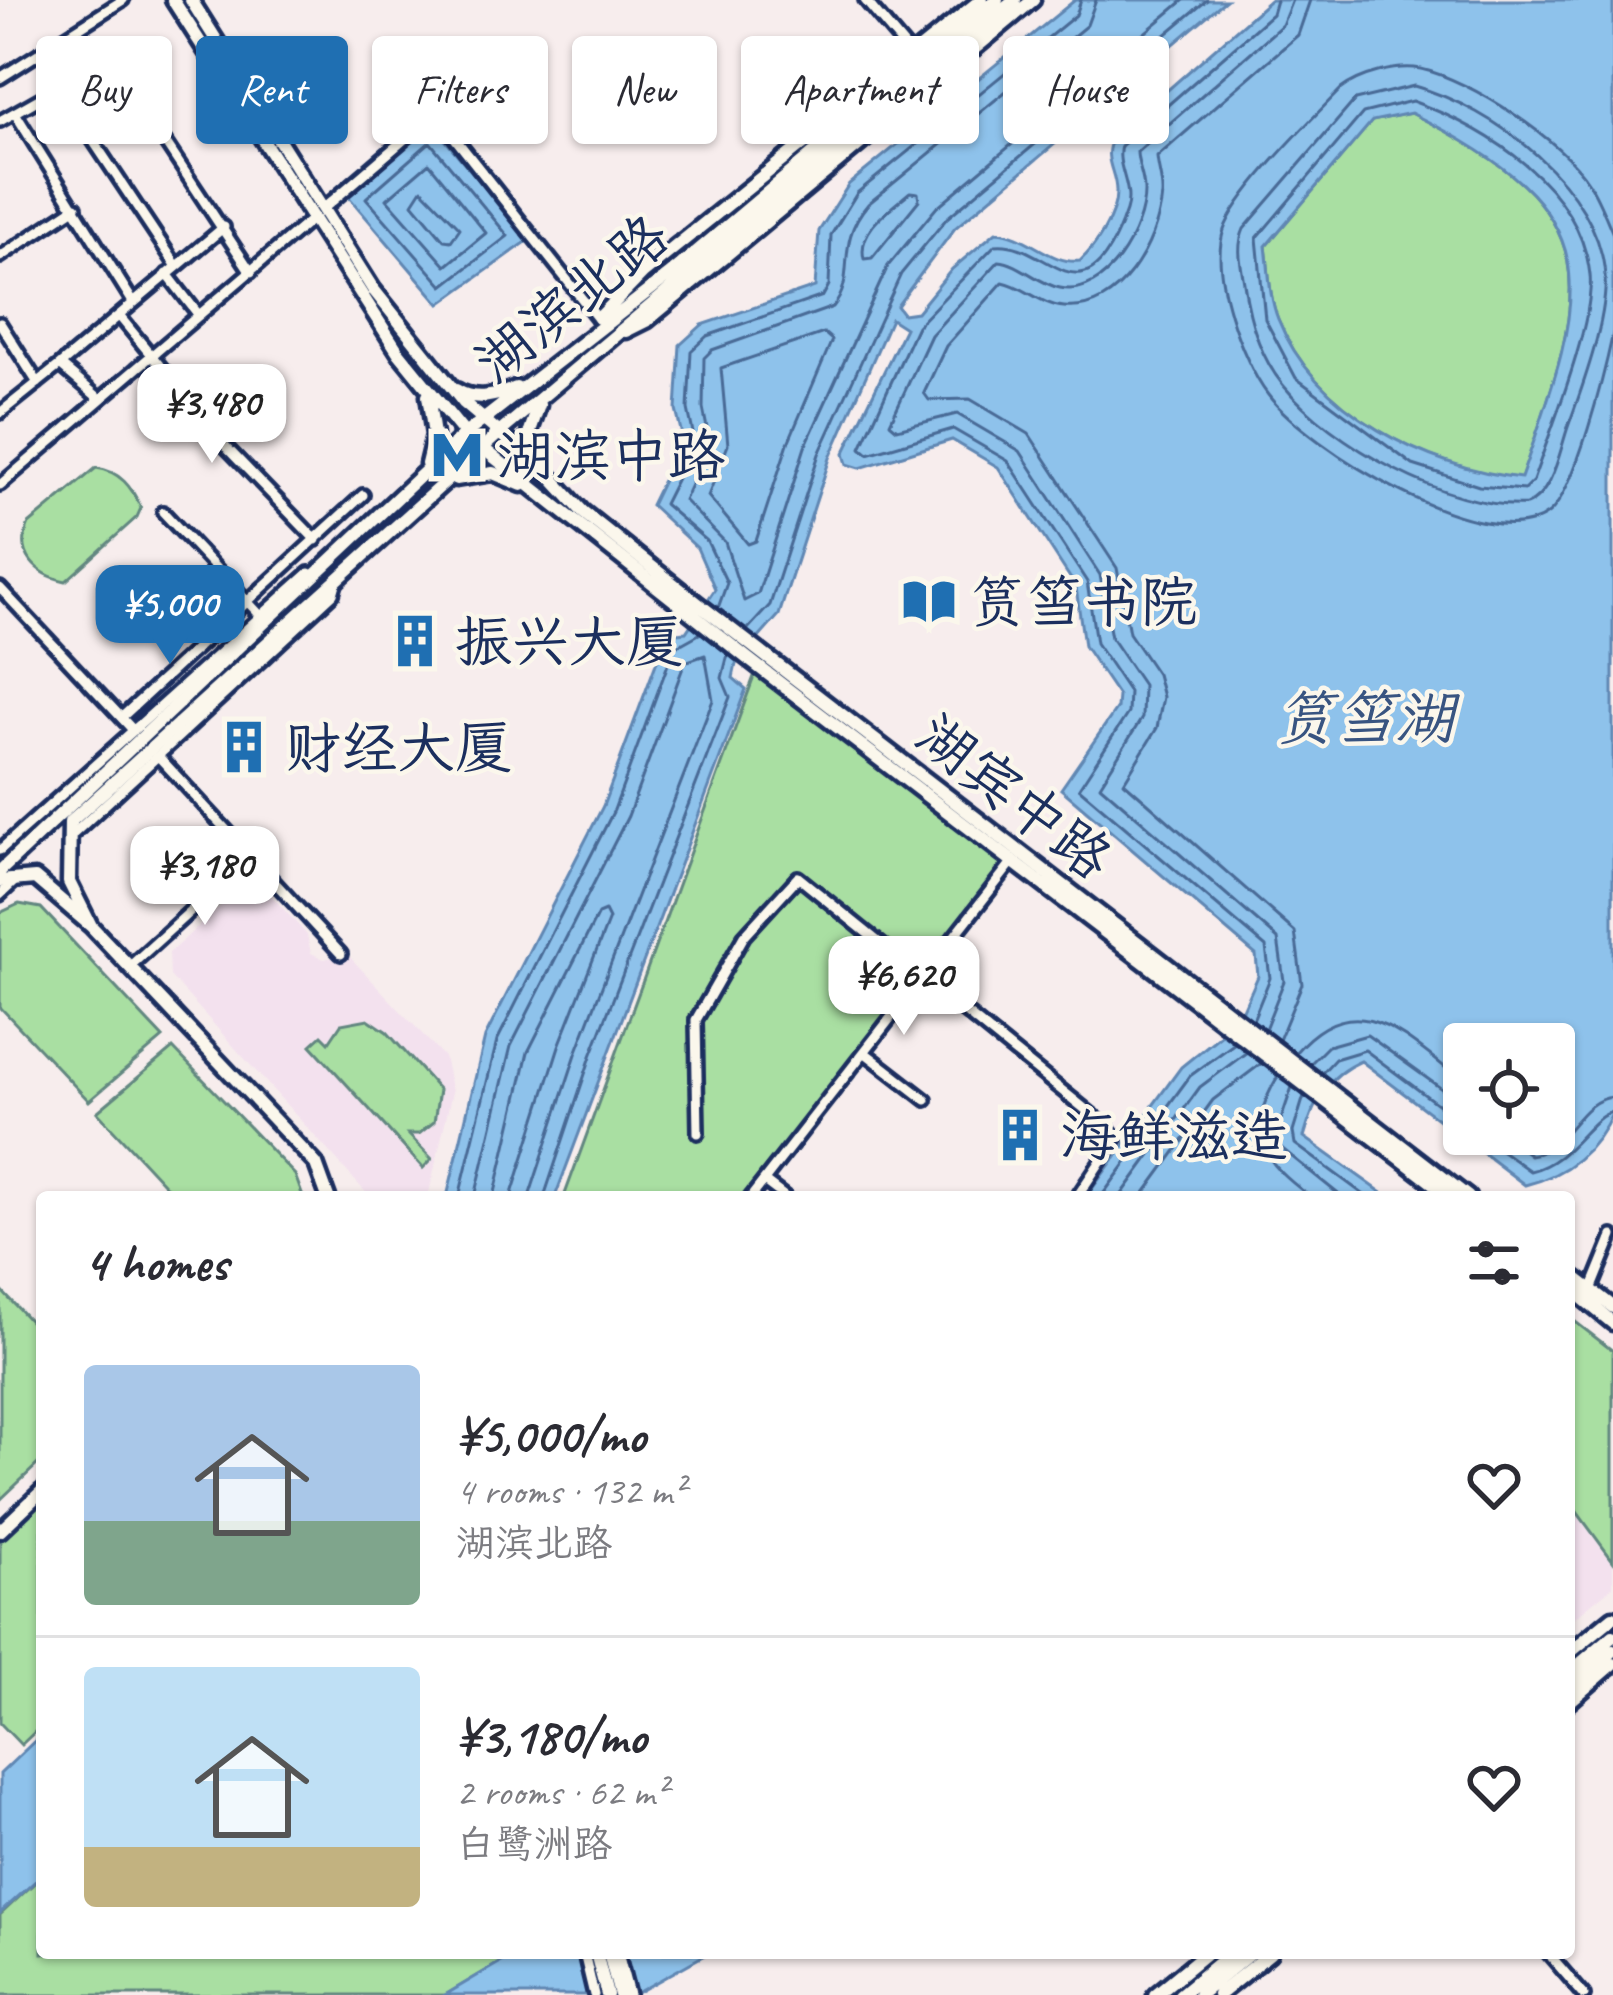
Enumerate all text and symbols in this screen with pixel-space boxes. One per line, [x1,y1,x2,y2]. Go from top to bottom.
chip: Buy [36,36,172,144]
chip: Rent [196,36,348,144]
chip: Filters [372,36,548,144]
chip: New [572,36,717,144]
chip: Apartment [741,36,979,144]
chip: House [1003,36,1169,144]
street label: 湖滨北路 [460,199,683,398]
pin: ¥3,480 [114,364,310,466]
text: ¥3,480 [164,378,260,427]
place label: 湖滨中路 [497,420,725,492]
metro station icon: 湖滨中路 [428,426,486,484]
pin: ¥5,000 [72,565,268,667]
place label: 筼筜书院 [969,566,1197,638]
library icon: 筼筜书院 [900,572,958,630]
text: ¥5,000 [123,579,217,628]
place label: 振兴大厦 [455,606,683,678]
building icon: 振兴大厦 [386,612,444,670]
water label: 筼筜湖 [1275,680,1461,756]
street label: 湖宾中路 [902,698,1126,895]
place label: 财经大厦 [284,712,512,784]
building icon: 财经大厦 [215,718,273,776]
pin: ¥3,180 [107,826,303,928]
text: ¥3,180 [157,840,253,889]
pin: ¥6,620 [806,936,1002,1038]
text: ¥6,620 [855,950,953,999]
map controls [1443,1023,1575,1155]
button: locate [1443,1023,1575,1155]
place label: 海鲜滋造 [1060,1100,1288,1172]
building icon: 海鲜滋造 [991,1106,1049,1164]
icon: filters [1461,1230,1527,1296]
text: 4 homes [84,1231,228,1295]
text: ¥5,000/mo [456,1403,645,1467]
icon: home [180,1413,324,1557]
icon: heart [1461,1452,1527,1518]
text: 4 rooms · 132 m² [456,1467,684,1516]
text: 湖滨北路 [456,1519,612,1568]
text: ¥3,180/mo [456,1704,646,1768]
icon: home [180,1715,324,1859]
icon: heart [1461,1754,1527,1820]
text: 2 rooms · 62 m² [456,1768,667,1817]
text: 白鹭洲路 [456,1820,612,1869]

